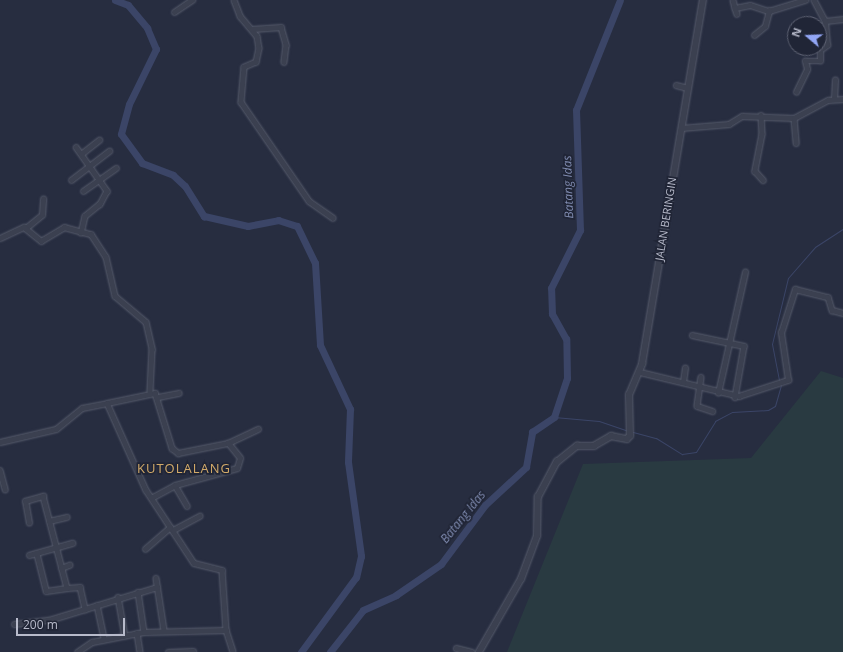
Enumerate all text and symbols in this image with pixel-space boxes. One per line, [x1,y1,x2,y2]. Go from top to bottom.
north arrow [787,16,827,56]
text: N [788,26,805,39]
water label: Batang Idas [560,155,576,219]
street label: JALAN BERINGIN [653,176,679,262]
district label: KUTOLALANG [137,460,231,476]
water label: Batang Idas [438,488,488,546]
scale bar [18,610,127,636]
text: 200 m [23,616,58,633]

